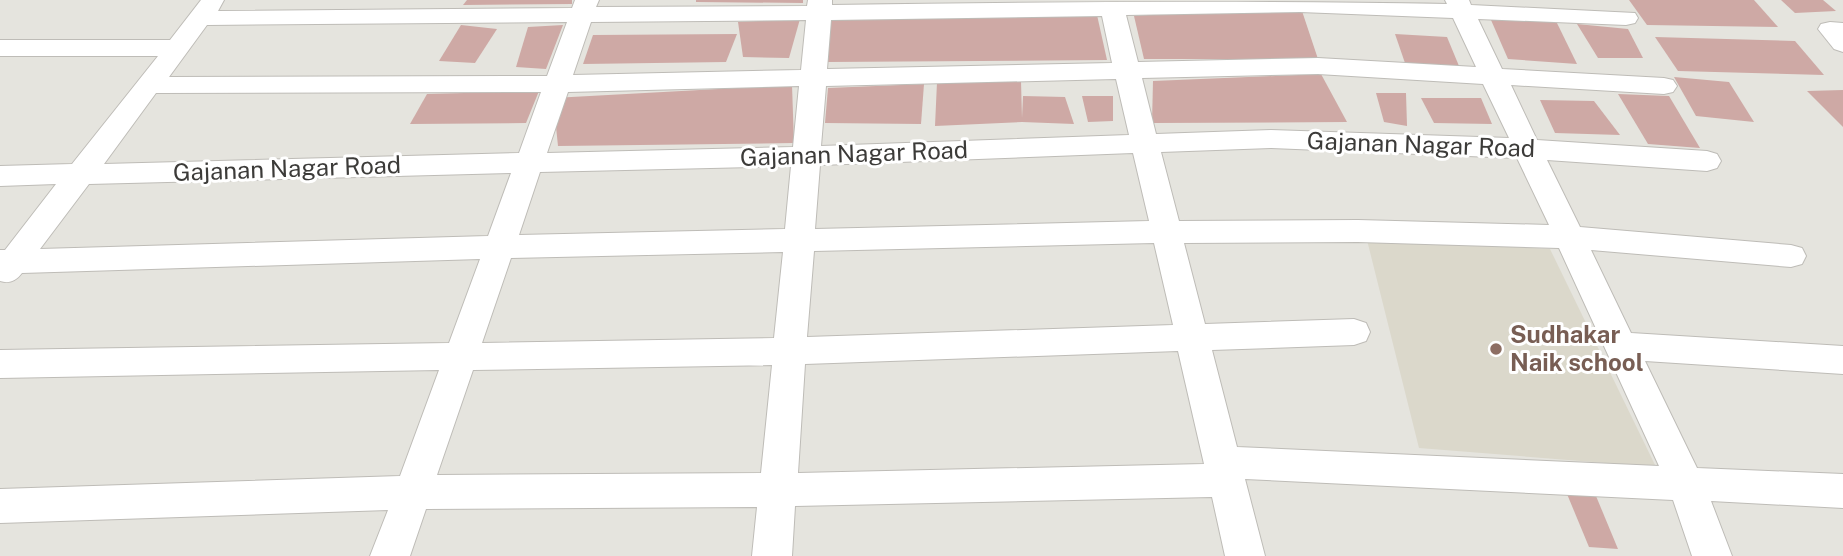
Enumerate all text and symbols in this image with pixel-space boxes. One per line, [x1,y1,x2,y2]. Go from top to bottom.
street label: Gajanan Nagar Road [1306,126,1536,162]
street label: Gajanan Nagar Road [739,135,969,171]
street label: Gajanan Nagar Road [172,150,402,186]
place label: Sudhakar Naik school [1510,320,1644,376]
marker: Sudhakar Naik school [1488,341,1504,357]

